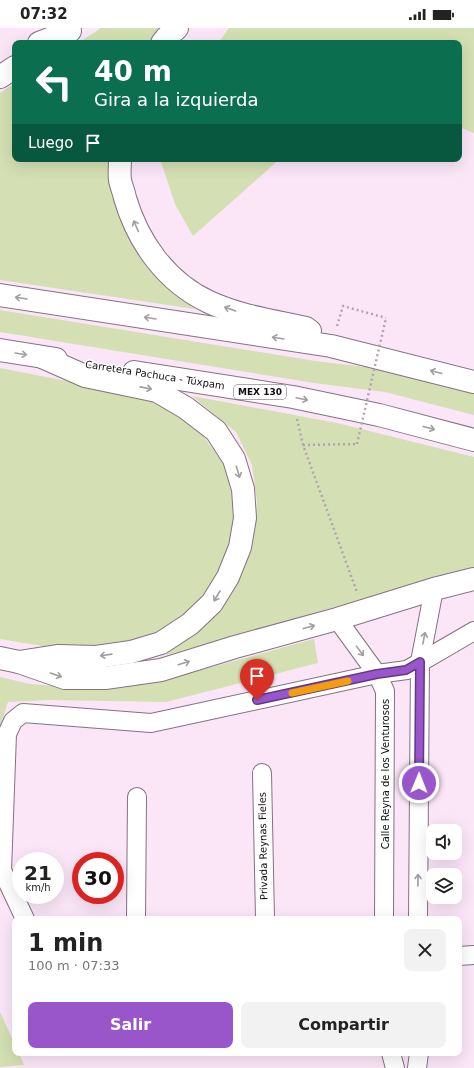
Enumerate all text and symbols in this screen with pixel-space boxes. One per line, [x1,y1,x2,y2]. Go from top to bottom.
text: 07:32 [20,5,68,23]
text: 40 m [94,55,172,88]
icon: left [28,56,80,108]
text: Gira a la izquierda [94,89,259,110]
icon: arrive [82,132,104,154]
text: Luego [28,134,74,152]
one-way arrow [132,220,139,232]
one-way arrow [15,294,28,302]
one-way arrow [224,305,236,313]
one-way arrow [144,314,157,322]
one-way arrow [272,334,285,342]
one-way arrow [14,350,27,358]
street label: Carretera Pachuca - Túxpam [84,359,226,391]
one-way arrow [430,368,443,375]
one-way arrow [139,385,152,393]
road number: MEX 130 [234,385,286,399]
one-way arrow [295,395,308,403]
one-way arrow [422,425,435,432]
one-way arrow [235,466,242,479]
one-way arrow [212,590,220,602]
one-way arrow [302,623,315,630]
one-way arrow [421,632,429,645]
one-way arrow [356,645,364,656]
one-way arrow [100,651,113,659]
one-way arrow [177,659,190,666]
pin [240,659,274,700]
icon: arrive [246,665,268,687]
one-way arrow [49,671,61,679]
street label: Calle Reyna de los Venturosos [380,699,391,849]
position arrow [398,762,440,804]
street label: Privada Reynas Fieles [257,792,269,900]
map controls [426,824,462,904]
button: sound [426,824,462,860]
speed limit sign: 30 [72,852,124,904]
text: 21 [24,861,52,885]
button: layers [426,868,462,904]
one-way arrow [414,874,422,887]
text: km/h [25,882,51,893]
text: 1 min [28,929,103,957]
button: close [404,929,446,971]
text: 100 m · 07:33 [28,958,119,973]
button: Salir [28,1002,233,1048]
button: Compartir [241,1002,446,1048]

